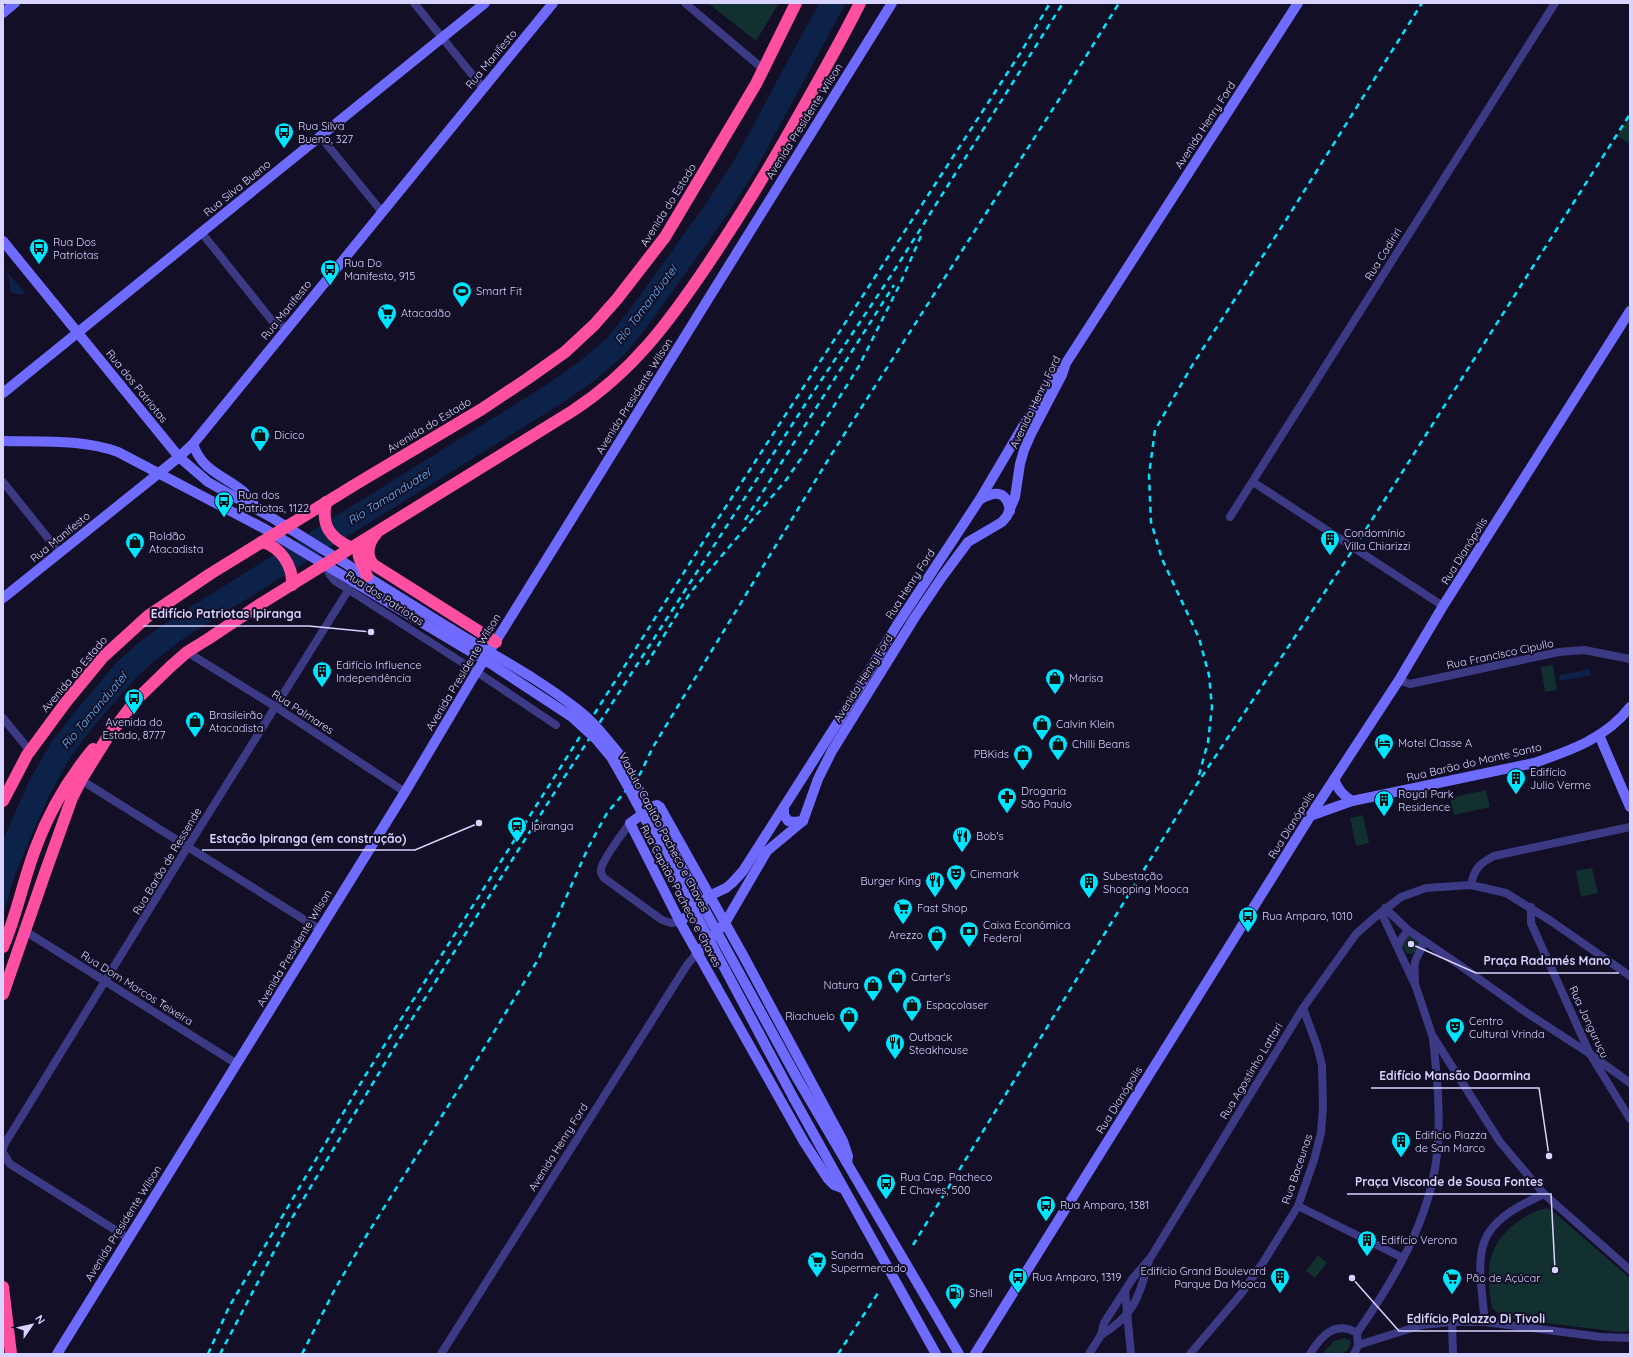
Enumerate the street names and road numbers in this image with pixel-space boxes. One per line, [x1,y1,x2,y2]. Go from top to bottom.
street label: Rua Manifesto [462,26,520,91]
street label: Avenida Presidente Wilson [763,61,845,181]
street label: Avenida Henry Ford [1172,79,1238,171]
street label: Rua Silva Bueno [201,157,274,219]
street label: Avenida do Estado [637,161,699,249]
street label: Rua Cadiriri [1361,225,1405,283]
street label: Rua Manifesto [258,277,315,343]
street label: Avenida Presidente Wilson [593,336,675,456]
street label: Rua dos Patriotas [103,346,171,426]
street label: Avenida Henry Ford [1007,353,1063,451]
street label: Avenida do Estado [385,394,474,456]
street label: Rua Manifesto [27,508,93,565]
street label: Rua Dianópolis [1438,515,1490,587]
street label: Rua Henry Ford [882,546,938,622]
street label: Rua dos Patriotas [343,568,427,628]
street label: Avenida Presidente Wilson [423,611,503,733]
street label: Avenida Henry Ford [830,631,896,725]
street label: Avenida do Estado [38,633,110,715]
street label: Rua Francisco Cipullo [1445,636,1555,672]
street label: Rua Palmares [269,687,337,737]
street label: Rua Barão do Monte Santo [1405,740,1543,784]
street label: Viaduto Capitão Pacheco e Chaves [616,750,712,914]
street label: Rua Dianópolis [1265,789,1317,861]
street label: Rua Barão de Ressende [129,805,205,917]
street label: Rua Capitão Pacheco e Chaves [637,822,725,970]
street label: Avenida Presidente Wilson [254,887,334,1009]
street label: Rua Dom Marcos Teixeira [78,948,196,1028]
street label: Rua Janguruçu [1566,984,1612,1060]
street label: Rua Agostinho Lattari [1217,1020,1285,1122]
street label: Rua Dianópolis [1093,1064,1145,1136]
street label: Avenida Henry Ford [525,1100,591,1194]
street label: Rua Baceunas [1278,1132,1316,1206]
street label: Avenida Presidente Wilson [82,1163,164,1283]

